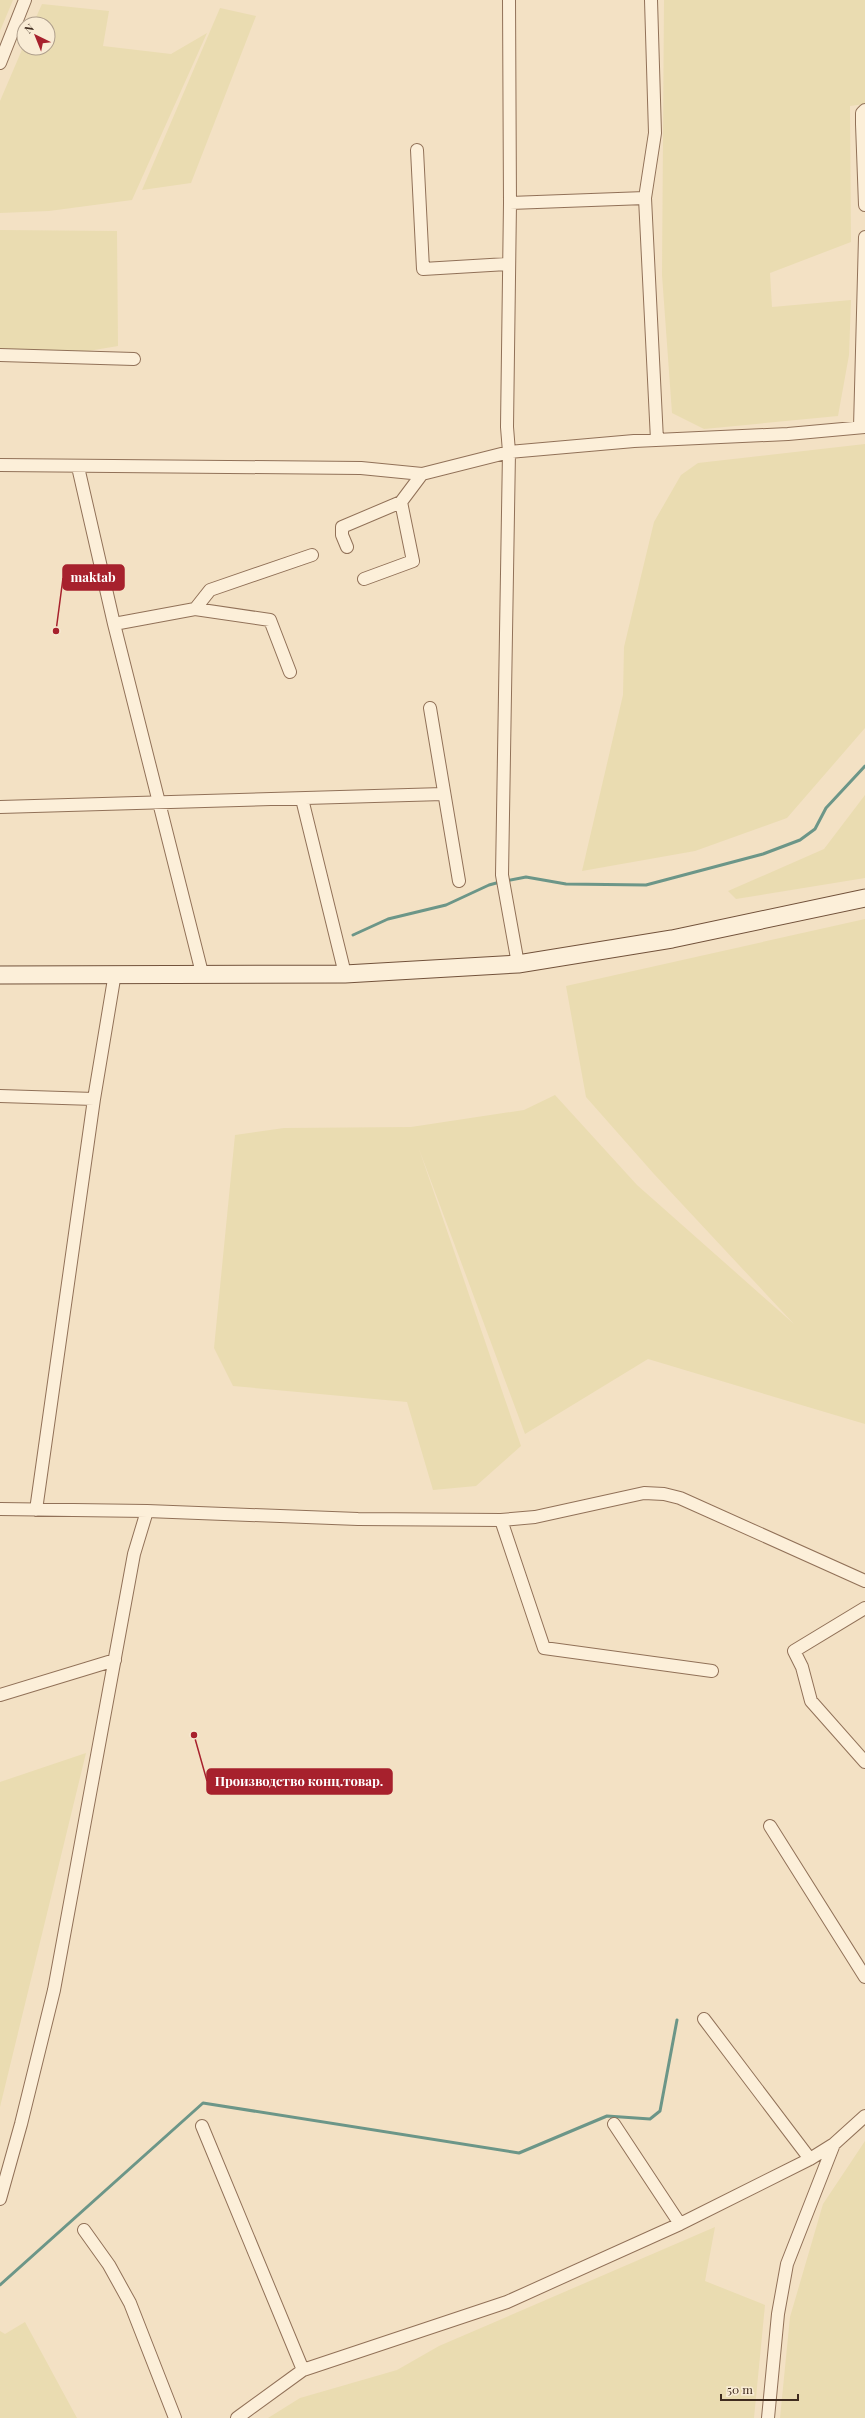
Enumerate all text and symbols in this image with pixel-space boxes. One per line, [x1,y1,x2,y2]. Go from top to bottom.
north arrow [16,16,56,56]
text: N [21,20,37,37]
callout: maktab [63,565,124,590]
text: maktab [70,568,116,585]
callout: Производство конц.товар. [207,1769,392,1794]
text: Производство конц.товар. [215,1772,383,1789]
scale bar [721,2376,798,2402]
text: 50 m [727,2381,753,2397]

